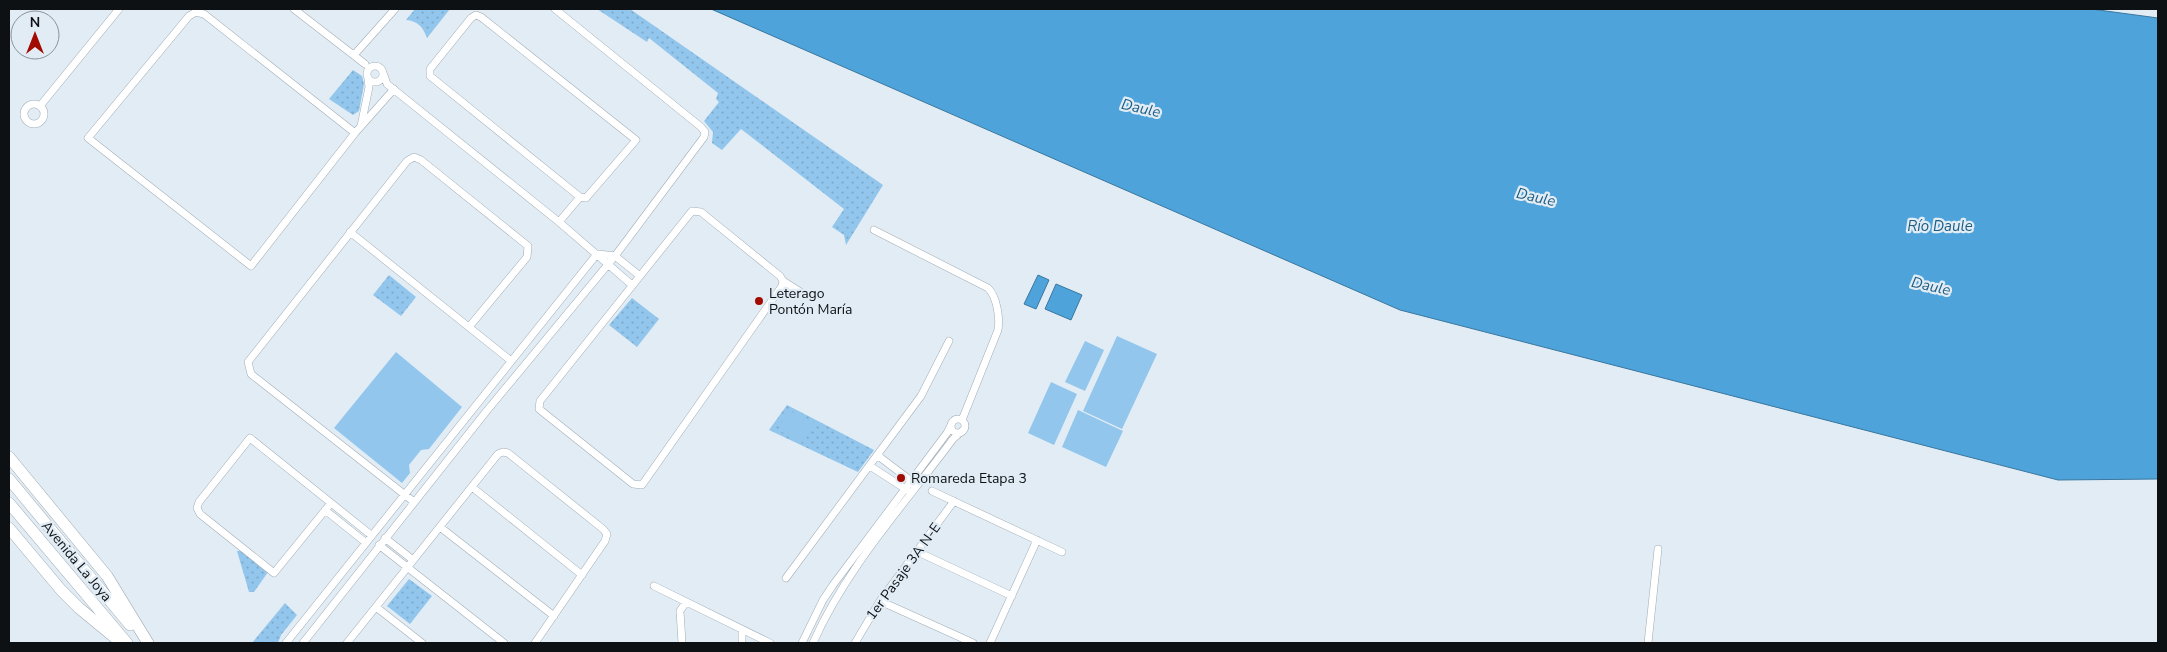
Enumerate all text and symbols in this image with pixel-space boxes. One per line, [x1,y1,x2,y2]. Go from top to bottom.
north arrow [10,10,60,60]
text: N [30,13,40,32]
water label: Daule [1119,94,1163,122]
water label: Daule [1514,183,1558,211]
water label: Río Daule [1907,216,1973,236]
water label: Daule [1909,272,1953,300]
place label: Leterago Pontón María [769,284,853,319]
marker: Leterago Pontón María [753,295,765,307]
place label: Romareda Etapa 3 [911,469,1027,488]
marker: Romareda Etapa 3 [895,472,907,484]
street label: Avenida La Joya [37,517,116,606]
street label: 1er Pasaje 3A N-E [862,519,945,624]

